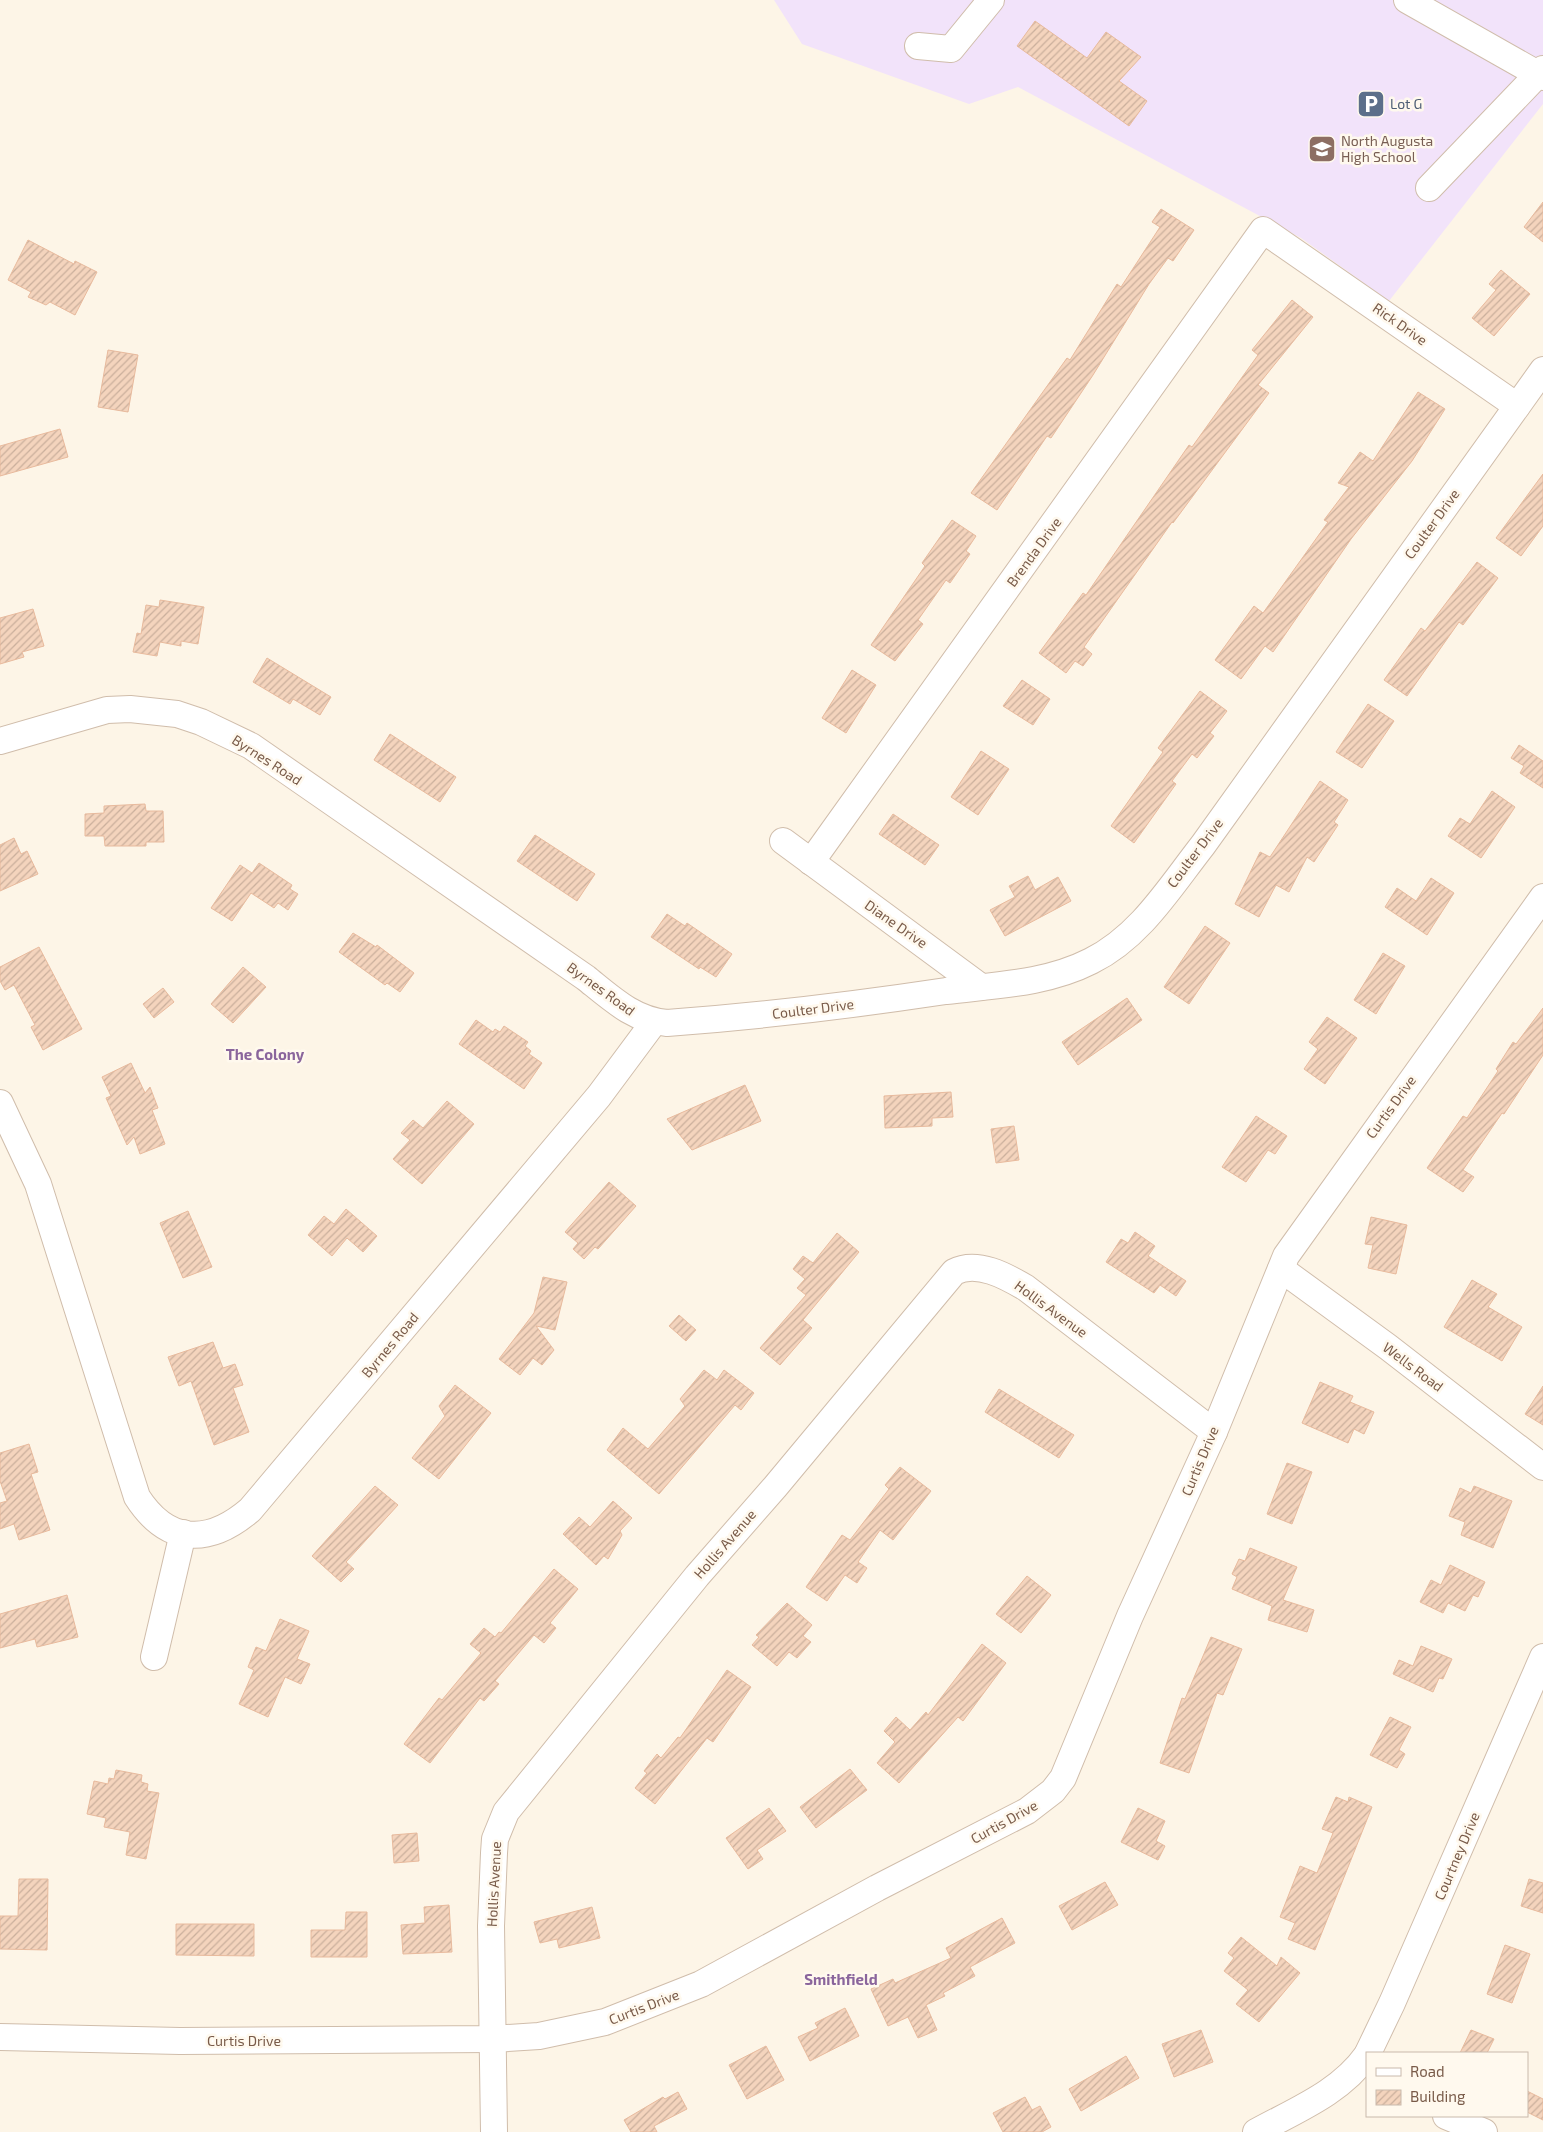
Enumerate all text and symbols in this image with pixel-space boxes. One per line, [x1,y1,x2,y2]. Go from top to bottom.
parking icon: Lot G [1356,89,1386,119]
place label: Lot G [1390,95,1422,112]
place label: North Augusta High School [1341,132,1433,165]
school or university icon: North Augusta High School [1307,134,1337,164]
street label: Rick Drive [1370,299,1431,348]
street label: Coulter Drive [1400,485,1463,562]
street label: Brenda Drive [1003,514,1065,590]
street label: Byrnes Road [229,731,305,788]
street label: Coulter Drive [1163,815,1226,891]
street label: Diane Drive [862,896,931,951]
street label: Byrnes Road [564,958,639,1019]
street label: Coulter Drive [771,995,855,1022]
district label: The Colony [226,1045,305,1064]
street label: Curtis Drive [1362,1072,1419,1142]
street label: Hollis Avenue [1012,1276,1091,1341]
street label: Byrnes Road [357,1309,422,1381]
street label: Wells Road [1380,1338,1447,1395]
street label: Curtis Drive [1177,1423,1222,1498]
street label: Hollis Avenue [690,1506,759,1582]
street label: Curtis Drive [967,1796,1040,1847]
street label: Courtney Drive [1430,1809,1483,1902]
street label: Hollis Avenue [483,1841,504,1927]
district label: Smithfield [804,1970,878,1988]
street label: Curtis Drive [606,1985,681,2028]
street label: Curtis Drive [207,2032,281,2049]
legend [1366,2052,1528,2117]
text: Road [1410,2062,1445,2080]
text: Building [1410,2087,1466,2105]

